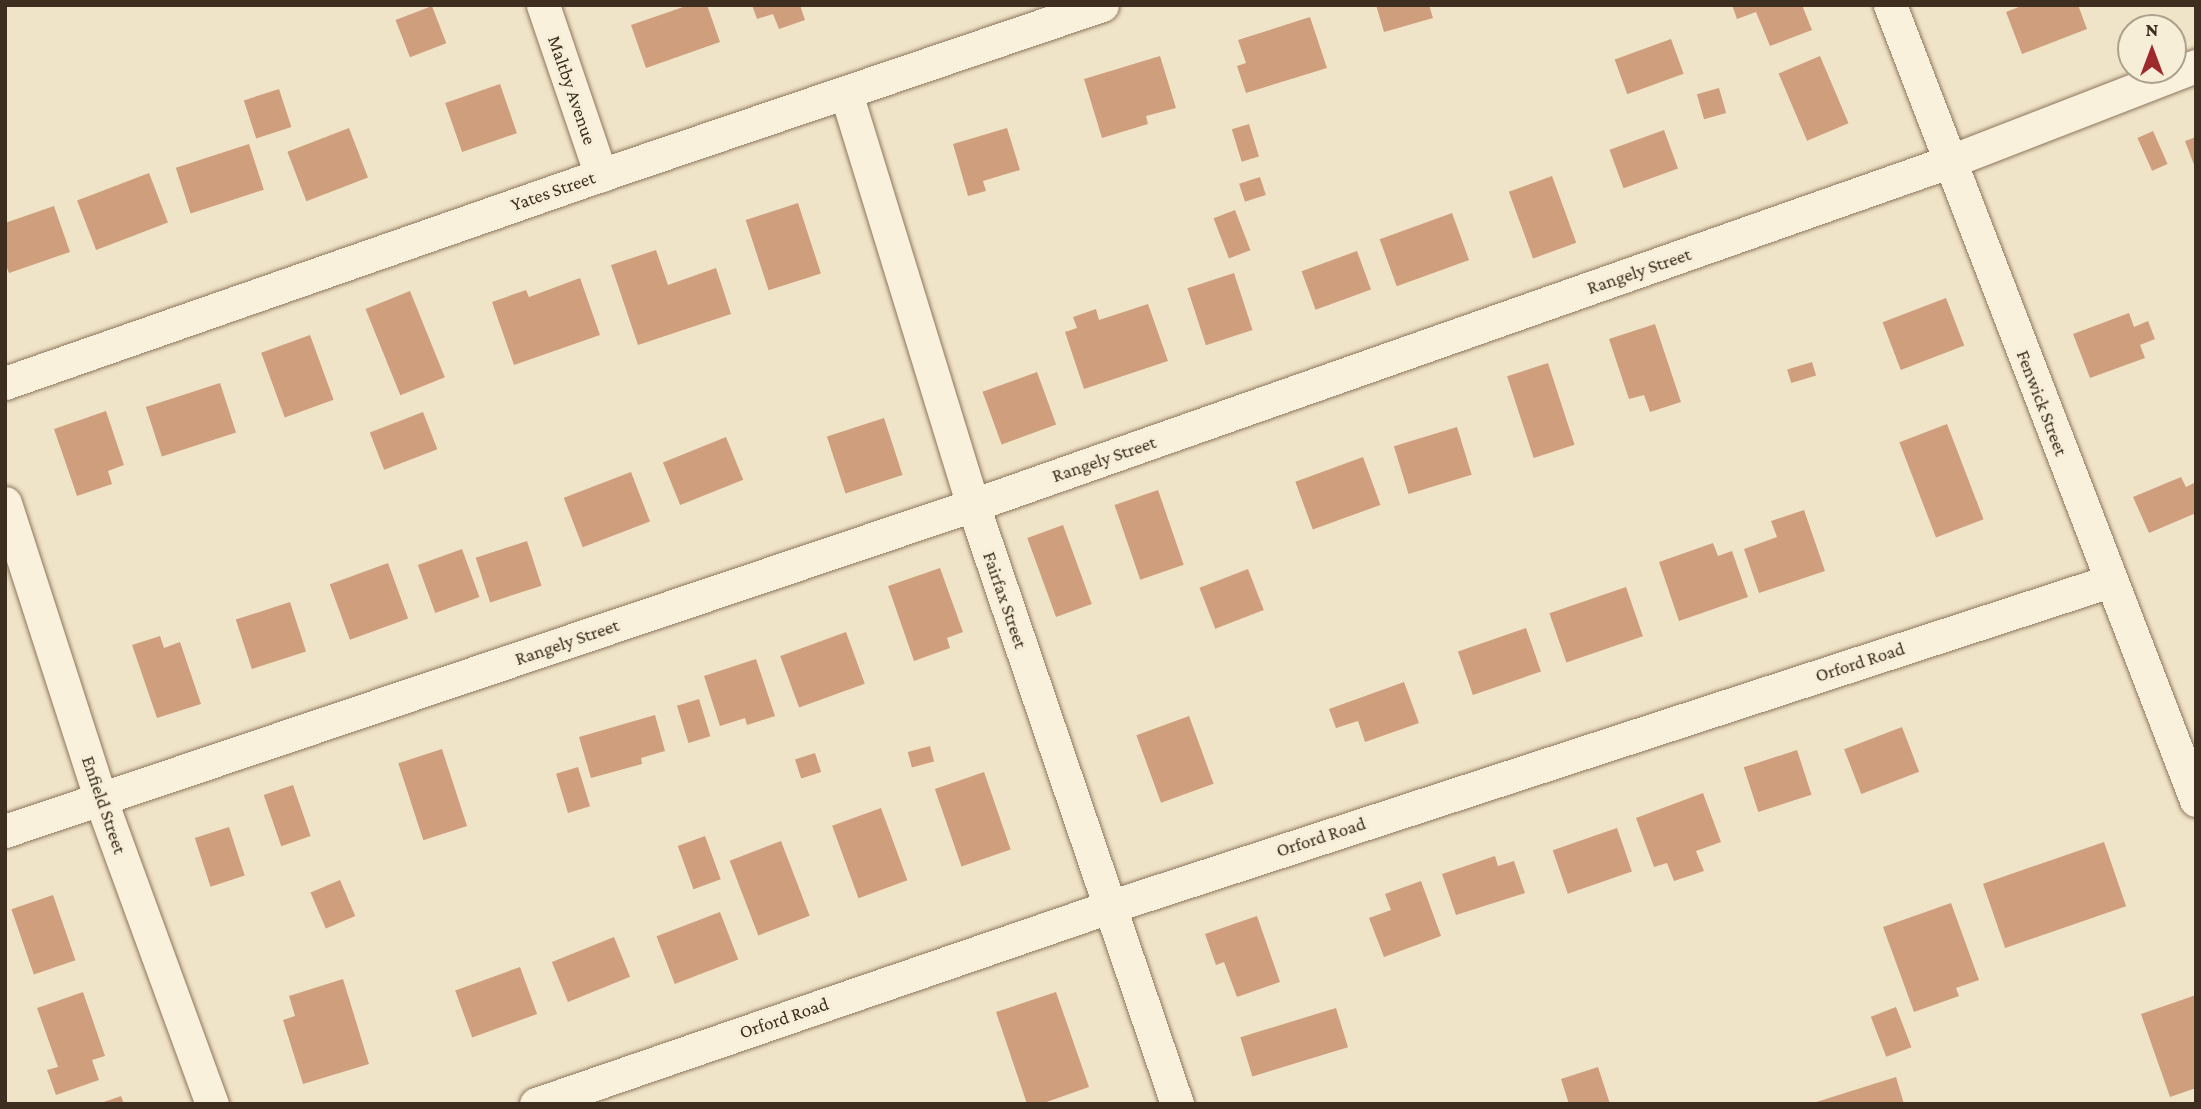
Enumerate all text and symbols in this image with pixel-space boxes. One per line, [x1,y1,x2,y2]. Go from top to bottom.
north arrow [2117,14,2187,84]
text: N [2146,19,2158,40]
street label: Maltby Avenue [543,32,601,148]
street label: Yates Street [508,166,598,216]
street label: Rangely Street [1584,243,1694,299]
street label: Fenwick Street [2011,347,2073,459]
street label: Rangely Street [1049,431,1159,487]
street label: Fairfax Street [978,549,1032,651]
street label: Rangely Street [512,614,622,670]
street label: Orford Road [1812,637,1908,687]
street label: Enfield Street [77,753,131,857]
street label: Orford Road [1273,812,1369,862]
street label: Orford Road [736,992,832,1044]

